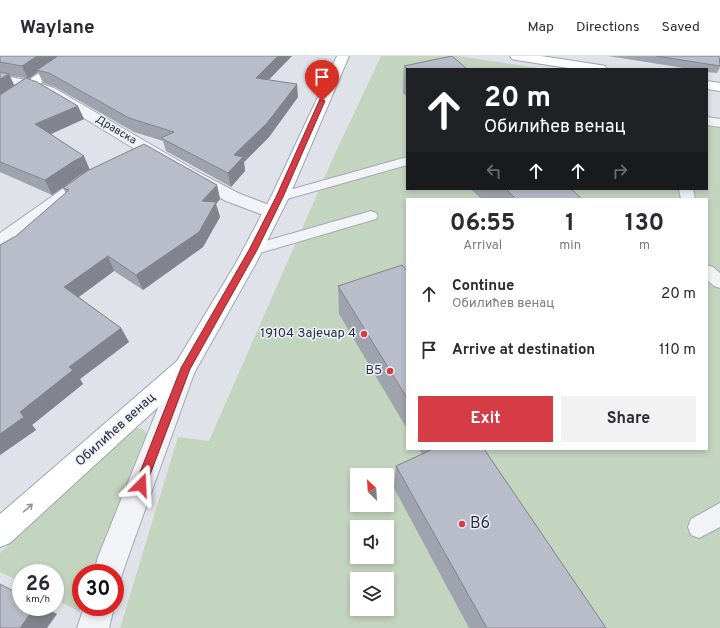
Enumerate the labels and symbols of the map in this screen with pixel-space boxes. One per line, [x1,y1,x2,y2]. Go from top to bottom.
pin [305,60,339,101]
street label: Дравска [93,112,139,148]
place label: 19104 Зајечар 4 [260,326,356,342]
marker: 19104 Зајечар 4 [359,329,369,339]
place label: B5 [365,363,382,379]
marker: B5 [385,366,395,376]
street label: Обилићев венац [73,390,159,470]
position arrow [120,464,162,506]
north arrow [350,468,394,512]
one-way arrow [23,504,33,513]
place label: B6 [470,514,490,534]
marker: B6 [457,519,467,529]
speed limit sign: 30 [72,564,124,616]

